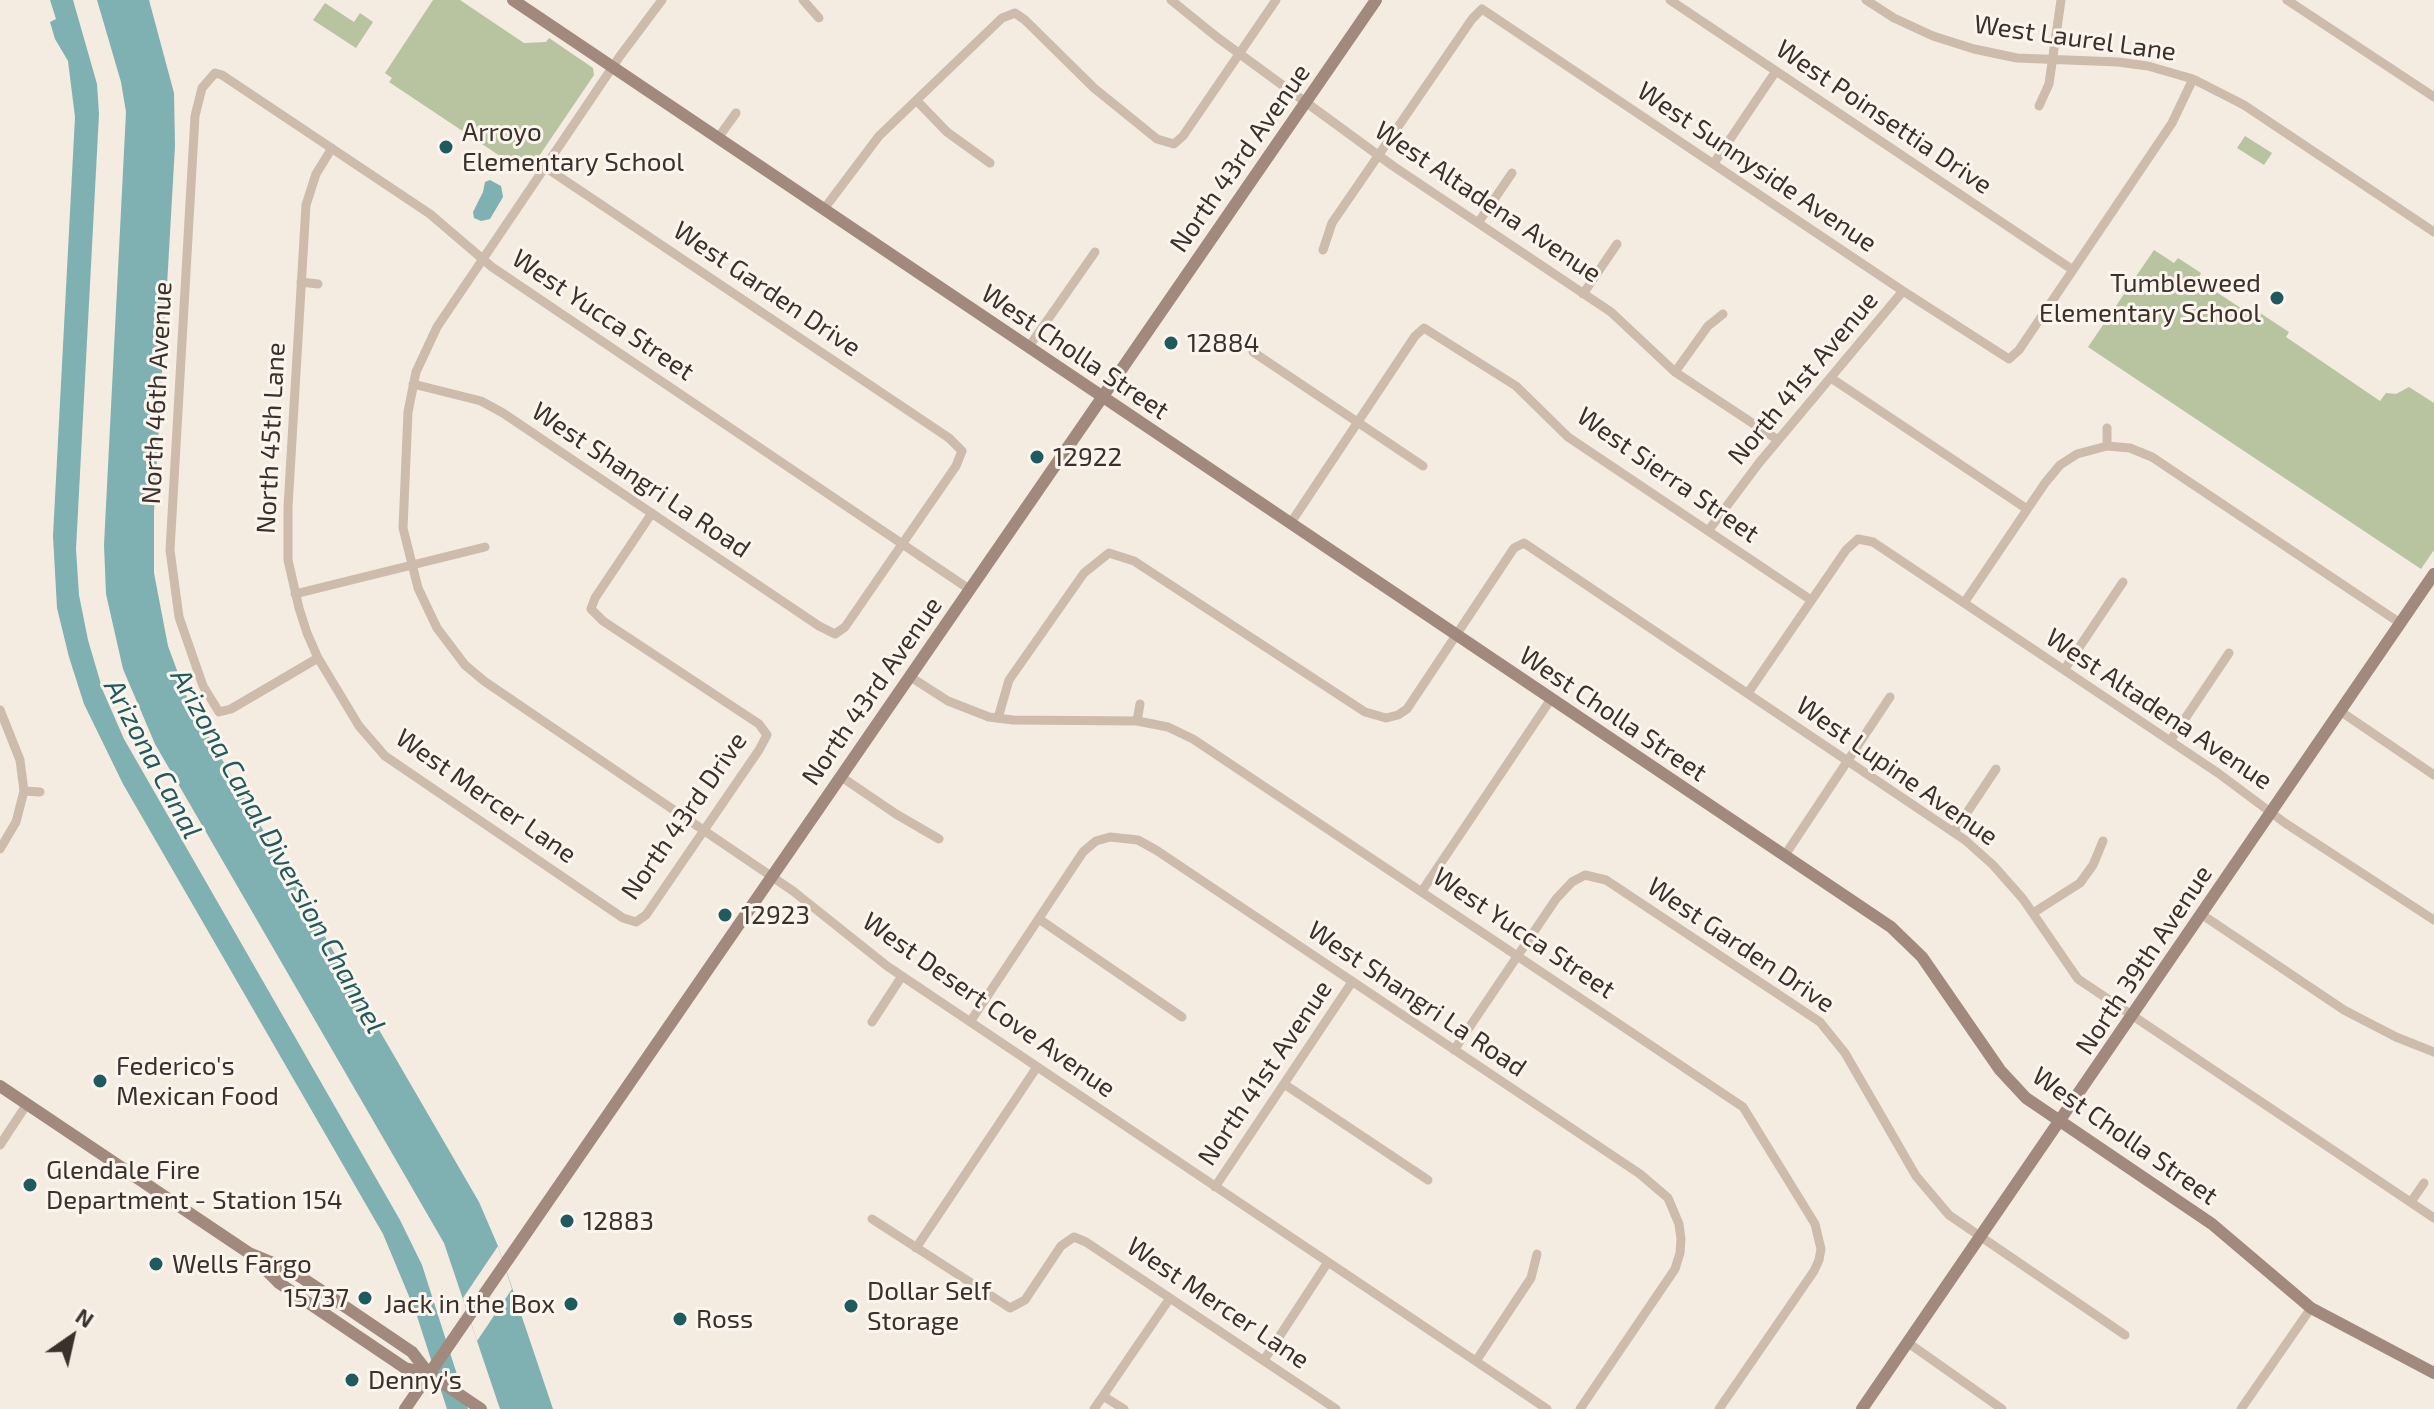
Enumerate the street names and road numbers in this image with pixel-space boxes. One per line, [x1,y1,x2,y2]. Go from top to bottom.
street label: West Laurel Lane [1972,8,2178,68]
street label: West Poinsettia Drive [1770,33,1998,201]
street label: North 43rd Avenue [1163,58,1317,258]
street label: West Sunnyside Avenue [1631,75,1883,259]
street label: West Altadena Avenue [1369,115,1607,289]
street label: West Garden Drive [667,215,867,363]
street label: West Yucca Street [506,243,700,387]
street label: West Cholla Street [975,278,1175,426]
street label: North 46th Avenue [136,281,178,505]
street label: North 41st Avenue [1721,285,1885,471]
street label: North 45th Lane [250,341,292,535]
street label: West Shangri La Road [526,395,756,565]
street label: West Sierra Street [1571,400,1765,550]
street label: North 43rd Avenue [795,591,949,791]
street label: West Altadena Avenue [2040,622,2278,796]
street label: West Cholla Street [1513,640,1713,788]
street label: West Lupine Avenue [1790,690,2004,852]
street label: West Mercer Lane [390,722,582,870]
street label: North 43rd Drive [615,726,753,906]
street label: North 39th Avenue [2069,859,2219,1061]
street label: West Yucca Street [1427,861,1621,1005]
street label: West Garden Drive [1641,871,1841,1019]
street label: West Desert Cove Avenue [857,906,1121,1104]
street label: West Shangri La Road [1302,914,1532,1084]
street label: North 41st Avenue [1191,974,1339,1172]
street label: West Cholla Street [2026,1060,2224,1212]
street label: West Mercer Lane [1121,1230,1315,1376]

